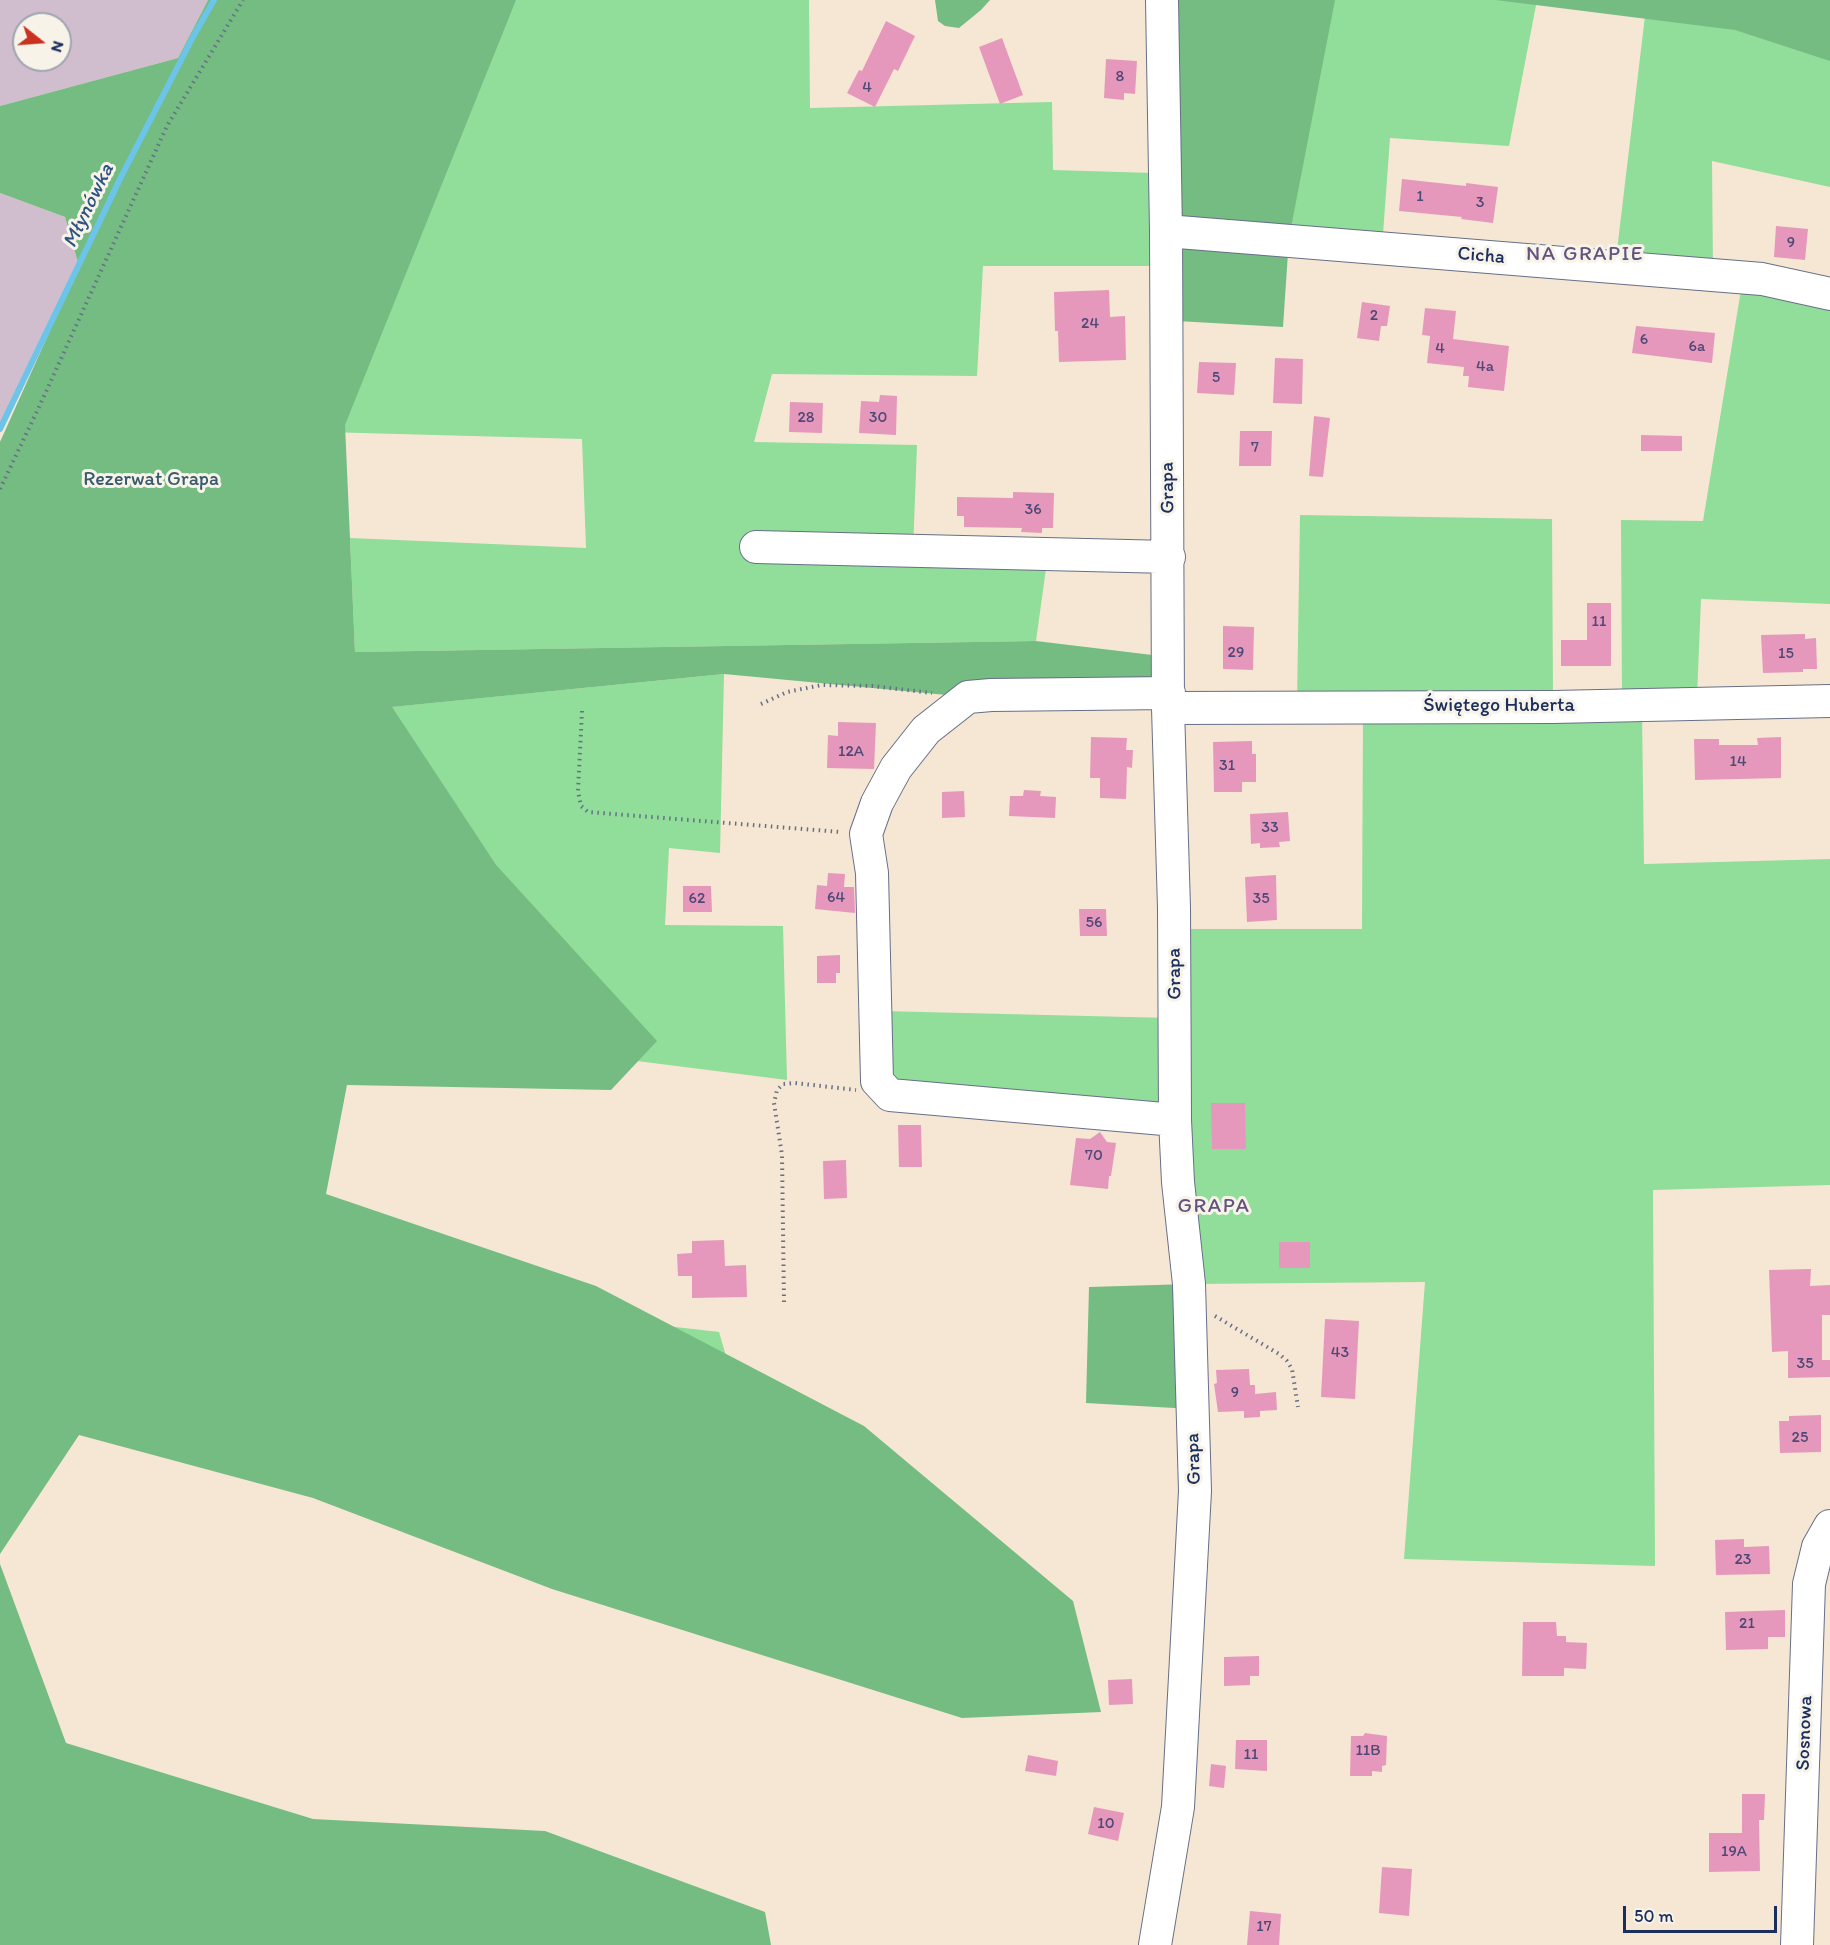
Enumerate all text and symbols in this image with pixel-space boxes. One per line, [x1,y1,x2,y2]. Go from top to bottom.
north arrow [12,12,72,72]
text: N [47,39,68,55]
house number: 8 [1116,67,1124,87]
house number: 4 [862,78,872,98]
water label: Młynówka [58,160,120,252]
house number: 1 [1416,187,1424,207]
house number: 3 [1476,193,1484,213]
house number: 9 [1787,233,1795,253]
street label: Cicha [1456,242,1506,270]
district label: NA GRAPIE [1527,242,1643,268]
house number: 2 [1370,306,1378,326]
house number: 24 [1081,314,1099,334]
house number: 6 [1640,330,1648,350]
house number: 6a [1689,337,1705,357]
house number: 4 [1435,339,1445,359]
house number: 4a [1476,357,1494,377]
house number: 5 [1212,368,1220,388]
house number: 28 [797,408,815,428]
house number: 30 [869,408,887,428]
house number: 7 [1251,438,1259,458]
street label: Grapa [1156,462,1180,514]
park label: Rezerwat Grapa [83,468,219,492]
house number: 36 [1024,500,1042,520]
house number: 11 [1592,612,1606,632]
house number: 29 [1228,643,1244,663]
house number: 15 [1778,644,1794,664]
street label: Świętego Huberta [1423,694,1575,718]
house number: 12A [838,742,864,762]
house number: 14 [1729,752,1747,772]
house number: 31 [1219,756,1235,776]
house number: 33 [1261,818,1279,838]
house number: 64 [827,888,845,908]
house number: 62 [689,889,705,909]
house number: 35 [1252,889,1270,909]
house number: 56 [1086,913,1102,933]
street label: Grapa [1163,948,1187,1000]
house number: 70 [1085,1146,1103,1166]
district label: GRAPA [1177,1194,1251,1220]
house number: 43 [1331,1343,1349,1363]
house number: 35 [1796,1354,1814,1374]
house number: 9 [1231,1383,1239,1403]
house number: 25 [1792,1428,1808,1448]
street label: Grapa [1181,1433,1207,1485]
house number: 23 [1734,1550,1752,1570]
house number: 21 [1739,1614,1755,1634]
street label: Sosnowa [1792,1695,1818,1771]
house number: 11B [1355,1741,1381,1761]
house number: 11 [1244,1745,1258,1765]
house number: 10 [1097,1814,1115,1834]
house number: 19A [1721,1842,1747,1862]
scale bar [1626,1894,1780,1932]
text: 50 m [1634,1905,1674,1927]
house number: 17 [1256,1917,1272,1937]

